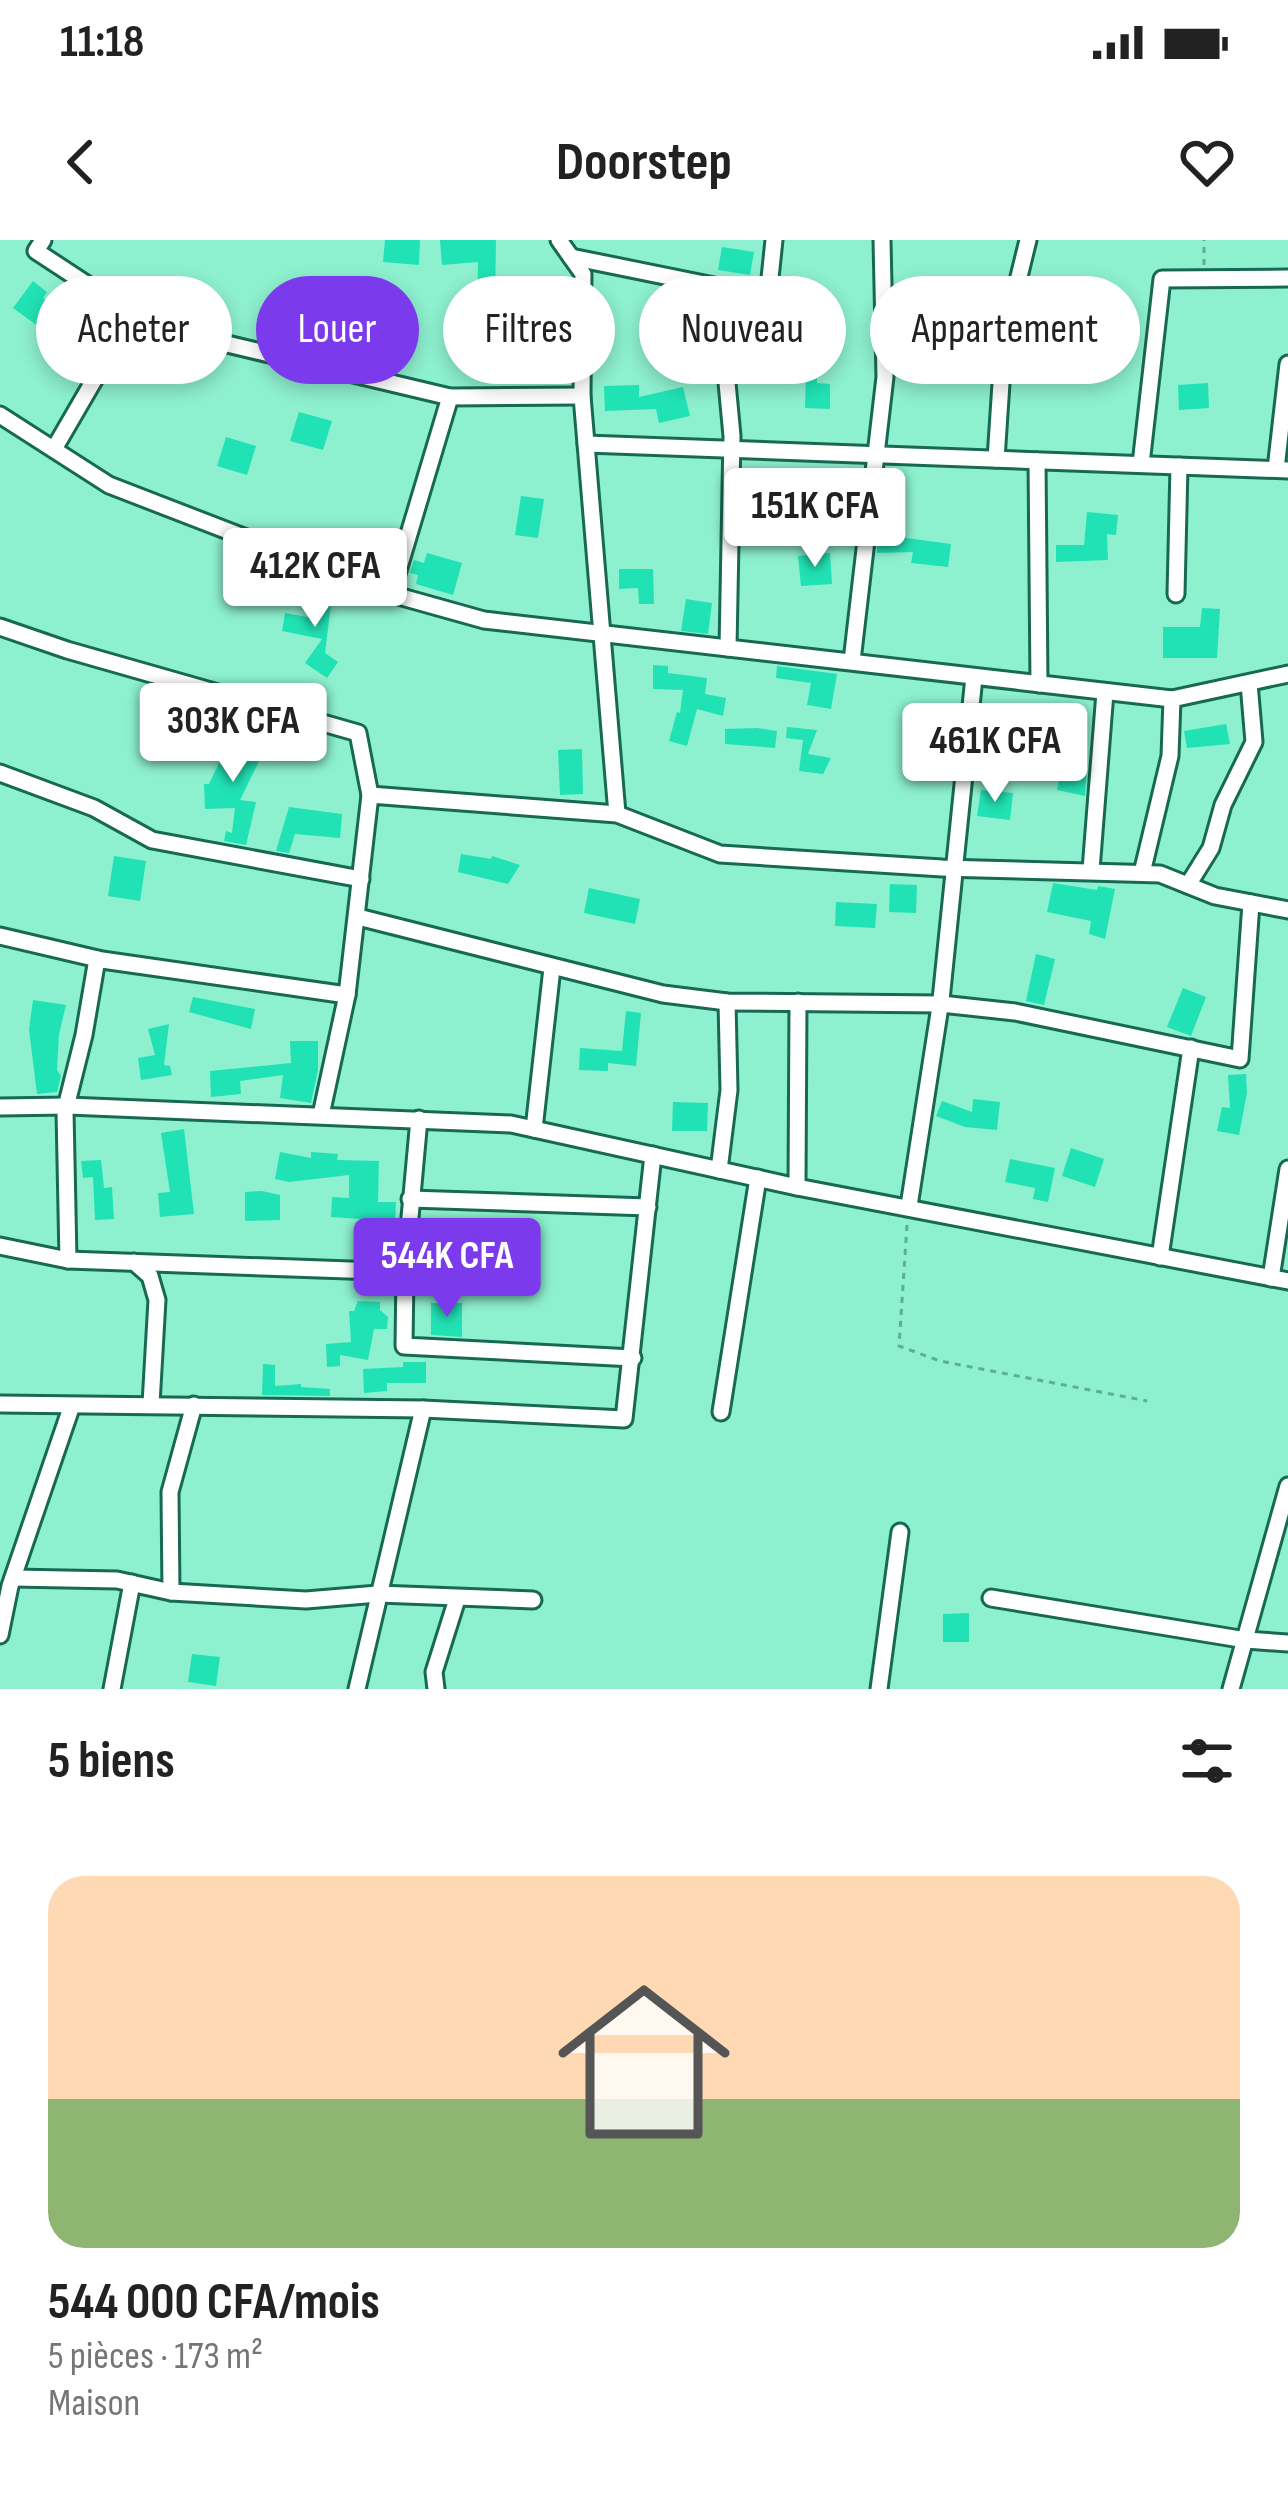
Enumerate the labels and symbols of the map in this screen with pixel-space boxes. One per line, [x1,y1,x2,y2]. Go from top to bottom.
pin: 151K CFA [691,468,939,570]
pin: 412K CFA [191,528,439,630]
pin: 303K CFA [109,683,357,785]
pin: 461K CFA [871,703,1119,805]
pin: 544K CFA [323,1218,571,1320]

